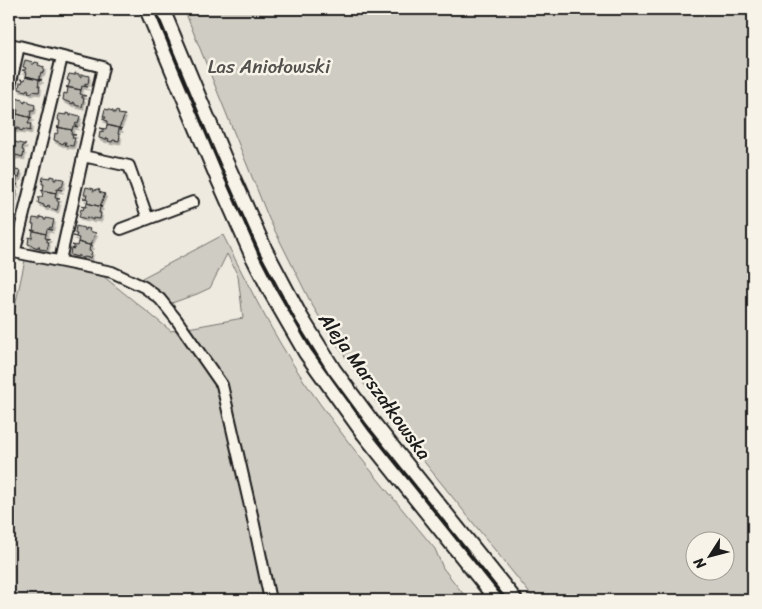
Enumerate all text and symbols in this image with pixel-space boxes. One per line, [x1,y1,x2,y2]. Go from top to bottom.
park label: Las Aniołowski [208,50,331,83]
street label: Aleja Marszałkowska [309,304,440,467]
north arrow [684,532,734,582]
text: N [687,552,713,575]

